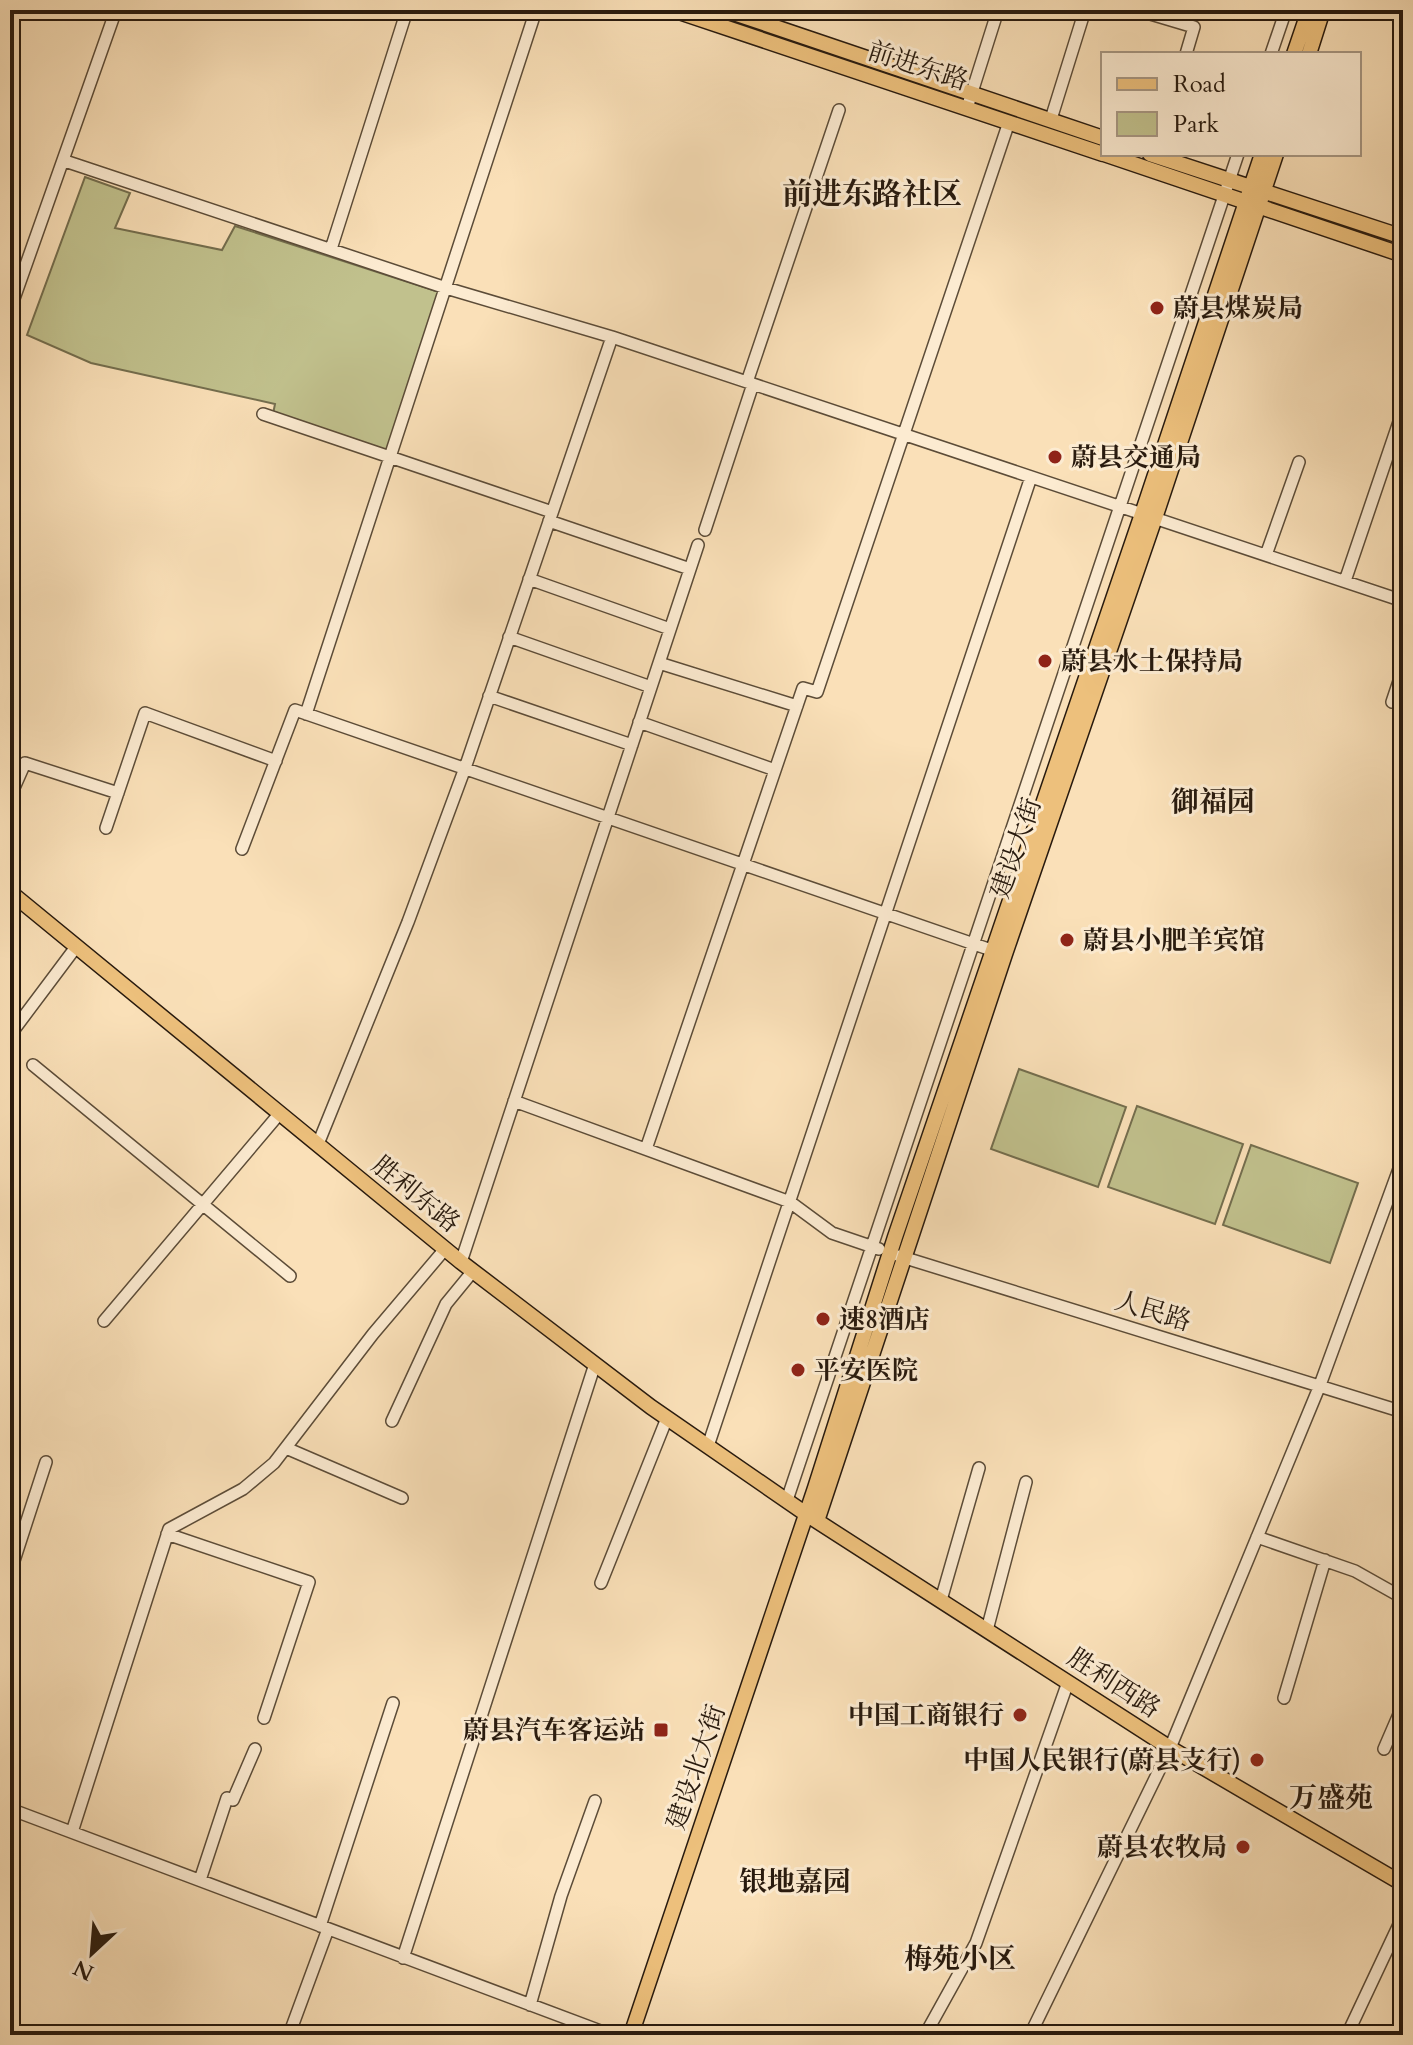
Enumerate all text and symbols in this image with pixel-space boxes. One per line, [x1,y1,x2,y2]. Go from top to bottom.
street label: 前进东路 [863,33,973,99]
legend [1101,52,1361,156]
text: Road [1173,68,1226,101]
text: Park [1173,108,1219,141]
district label: 前进东路社区 [782,174,962,215]
place label: 蔚县煤炭局 [1173,291,1303,326]
marker: 蔚县煤炭局 [1148,299,1166,317]
place label: 蔚县交通局 [1071,440,1201,475]
marker: 蔚县交通局 [1046,448,1064,466]
place label: 蔚县水土保持局 [1061,644,1243,679]
marker: 蔚县水土保持局 [1036,652,1054,670]
district label: 御福园 [1171,783,1255,821]
street label: 建设大街 [983,793,1049,903]
place label: 蔚县小肥羊宾馆 [1083,923,1265,958]
marker: 蔚县小肥羊宾馆 [1058,931,1076,949]
street label: 胜利东路 [365,1148,467,1240]
street label: 人民路 [1111,1283,1195,1339]
place label: 速8酒店 [839,1302,930,1337]
marker: 速8酒店 [814,1310,832,1328]
place label: 平安医院 [814,1353,918,1388]
marker: 平安医院 [789,1361,807,1379]
street label: 胜利西路 [1061,1640,1167,1726]
place label: 中国工商银行 [848,1698,1004,1733]
street label: 建设北大街 [658,1700,734,1834]
marker: 中国工商银行 [1011,1706,1029,1724]
place label: 蔚县汽车客运站 [463,1713,645,1748]
marker: 蔚县汽车客运站 [652,1721,670,1739]
place label: 中国人民银行(蔚县支行) [963,1743,1241,1778]
marker: 中国人民银行(蔚县支行) [1248,1751,1266,1769]
district label: 万盛苑 [1289,1779,1373,1817]
place label: 蔚县农牧局 [1097,1830,1227,1865]
marker: 蔚县农牧局 [1234,1838,1252,1856]
district label: 银地嘉园 [739,1863,851,1901]
north arrow [52,1913,132,1993]
district label: 梅苑小区 [904,1940,1016,1978]
text: N [69,1952,99,1988]

